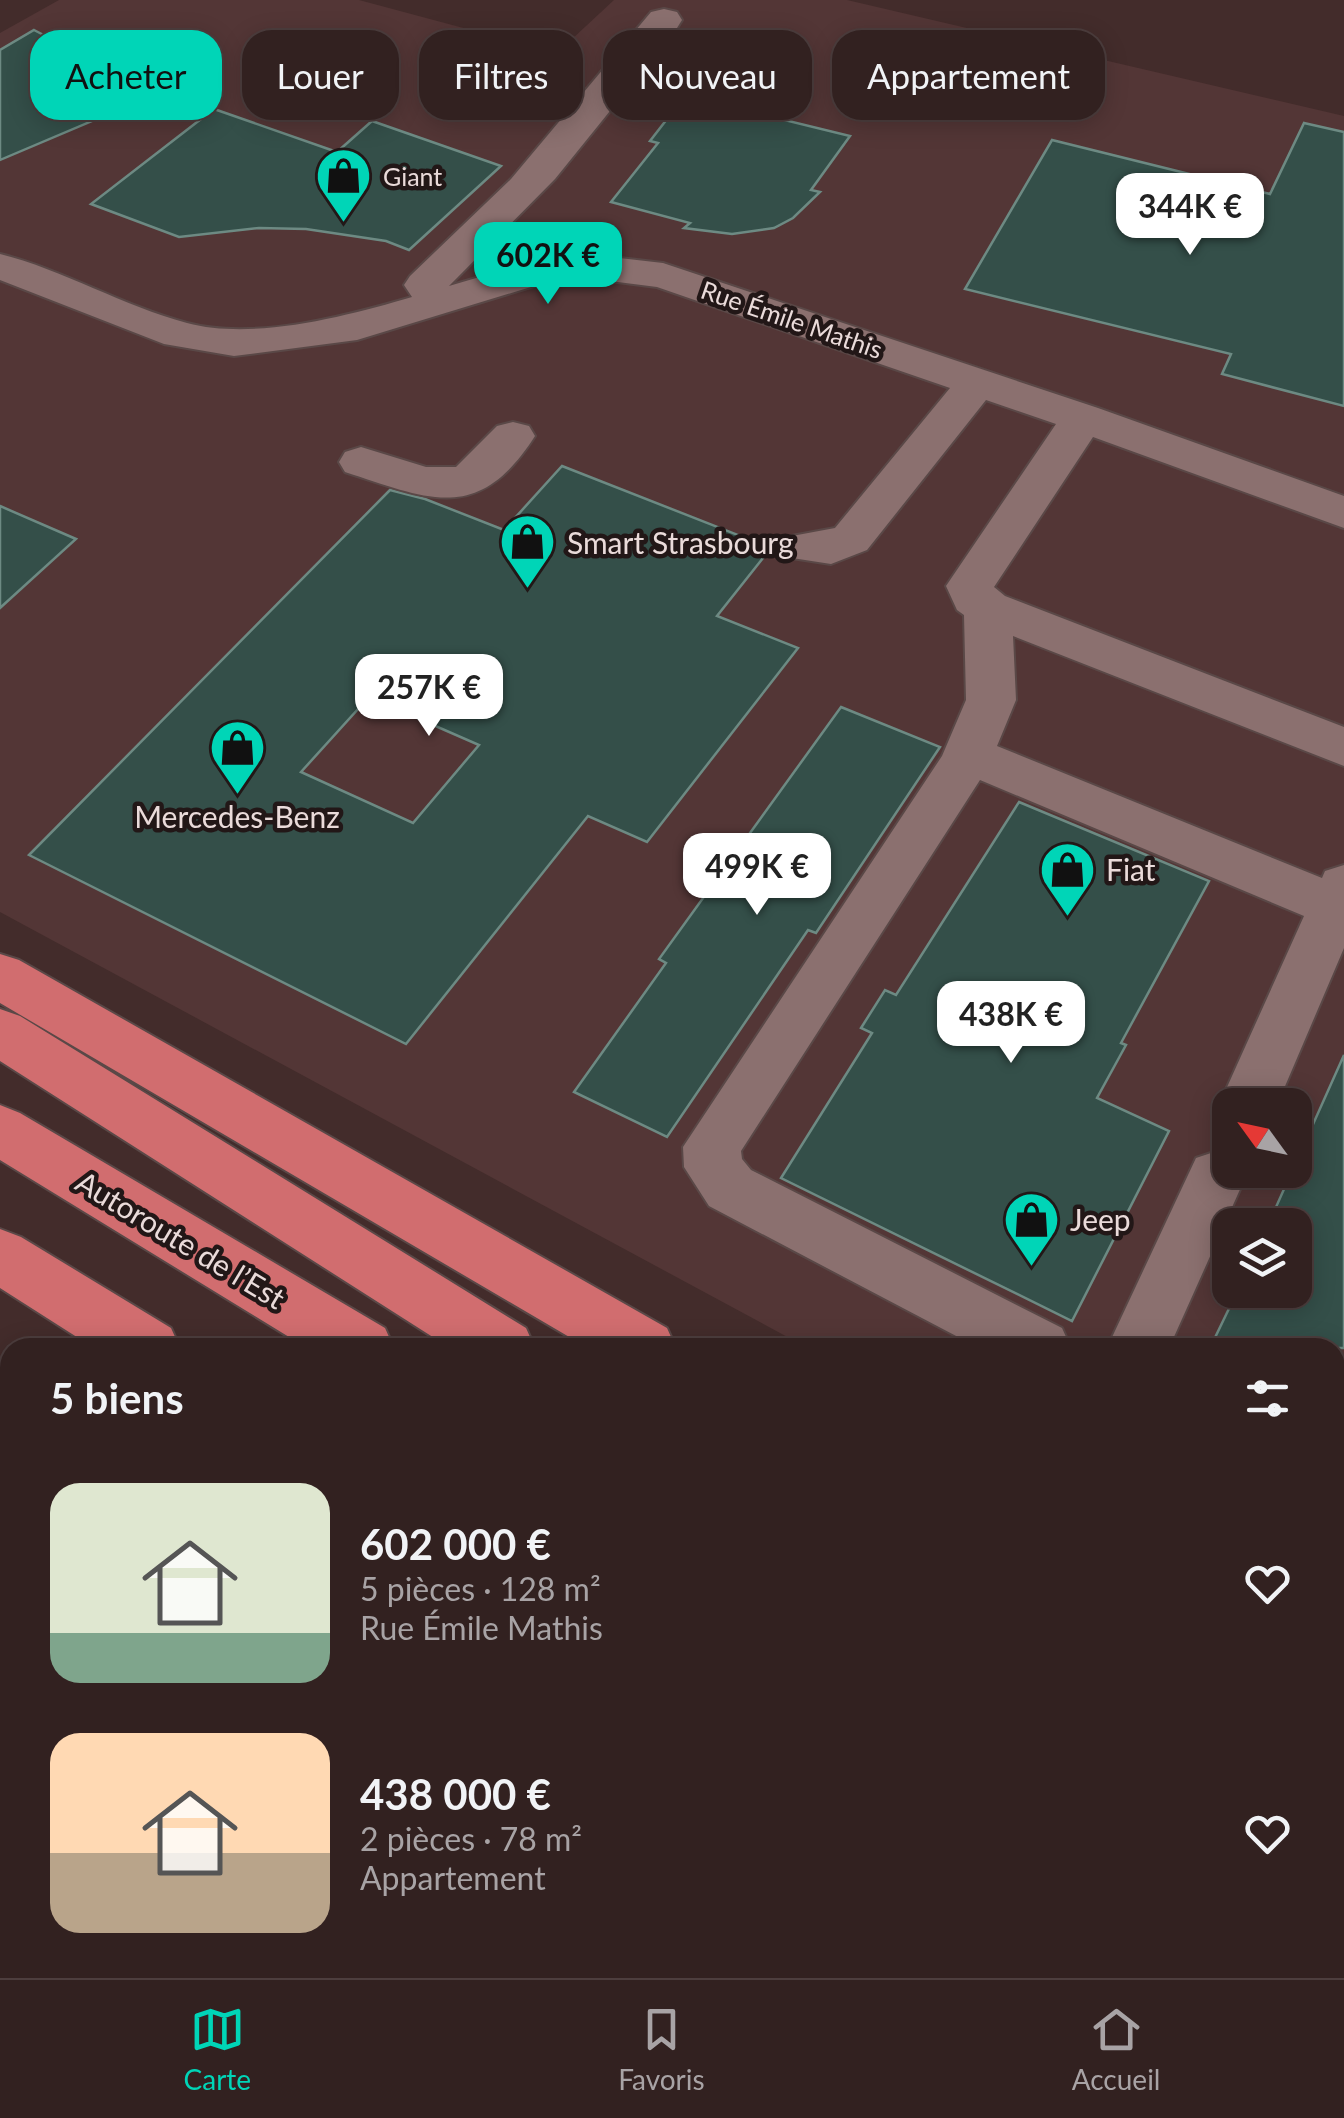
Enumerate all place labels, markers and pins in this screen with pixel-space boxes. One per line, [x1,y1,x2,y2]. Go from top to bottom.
shop icon: Giant [314,146,374,225]
place label: Giant [383,161,442,191]
pin: 344K € [1109,173,1271,258]
pin: 602K € [467,222,629,307]
shop icon: Smart Strasbourg [498,512,558,591]
place label: Smart Strasbourg [567,524,794,560]
pin: 257K € [348,654,510,739]
shop icon: Mercedes-Benz [207,718,267,797]
place label: Mercedes-Benz [134,798,340,834]
pin: 499K € [676,833,838,918]
shop icon: Fiat [1037,839,1097,918]
place label: Fiat [1106,851,1156,887]
pin: 438K € [930,981,1092,1066]
shop icon: Jeep [1001,1189,1061,1268]
place label: Jeep [1070,1201,1131,1237]

